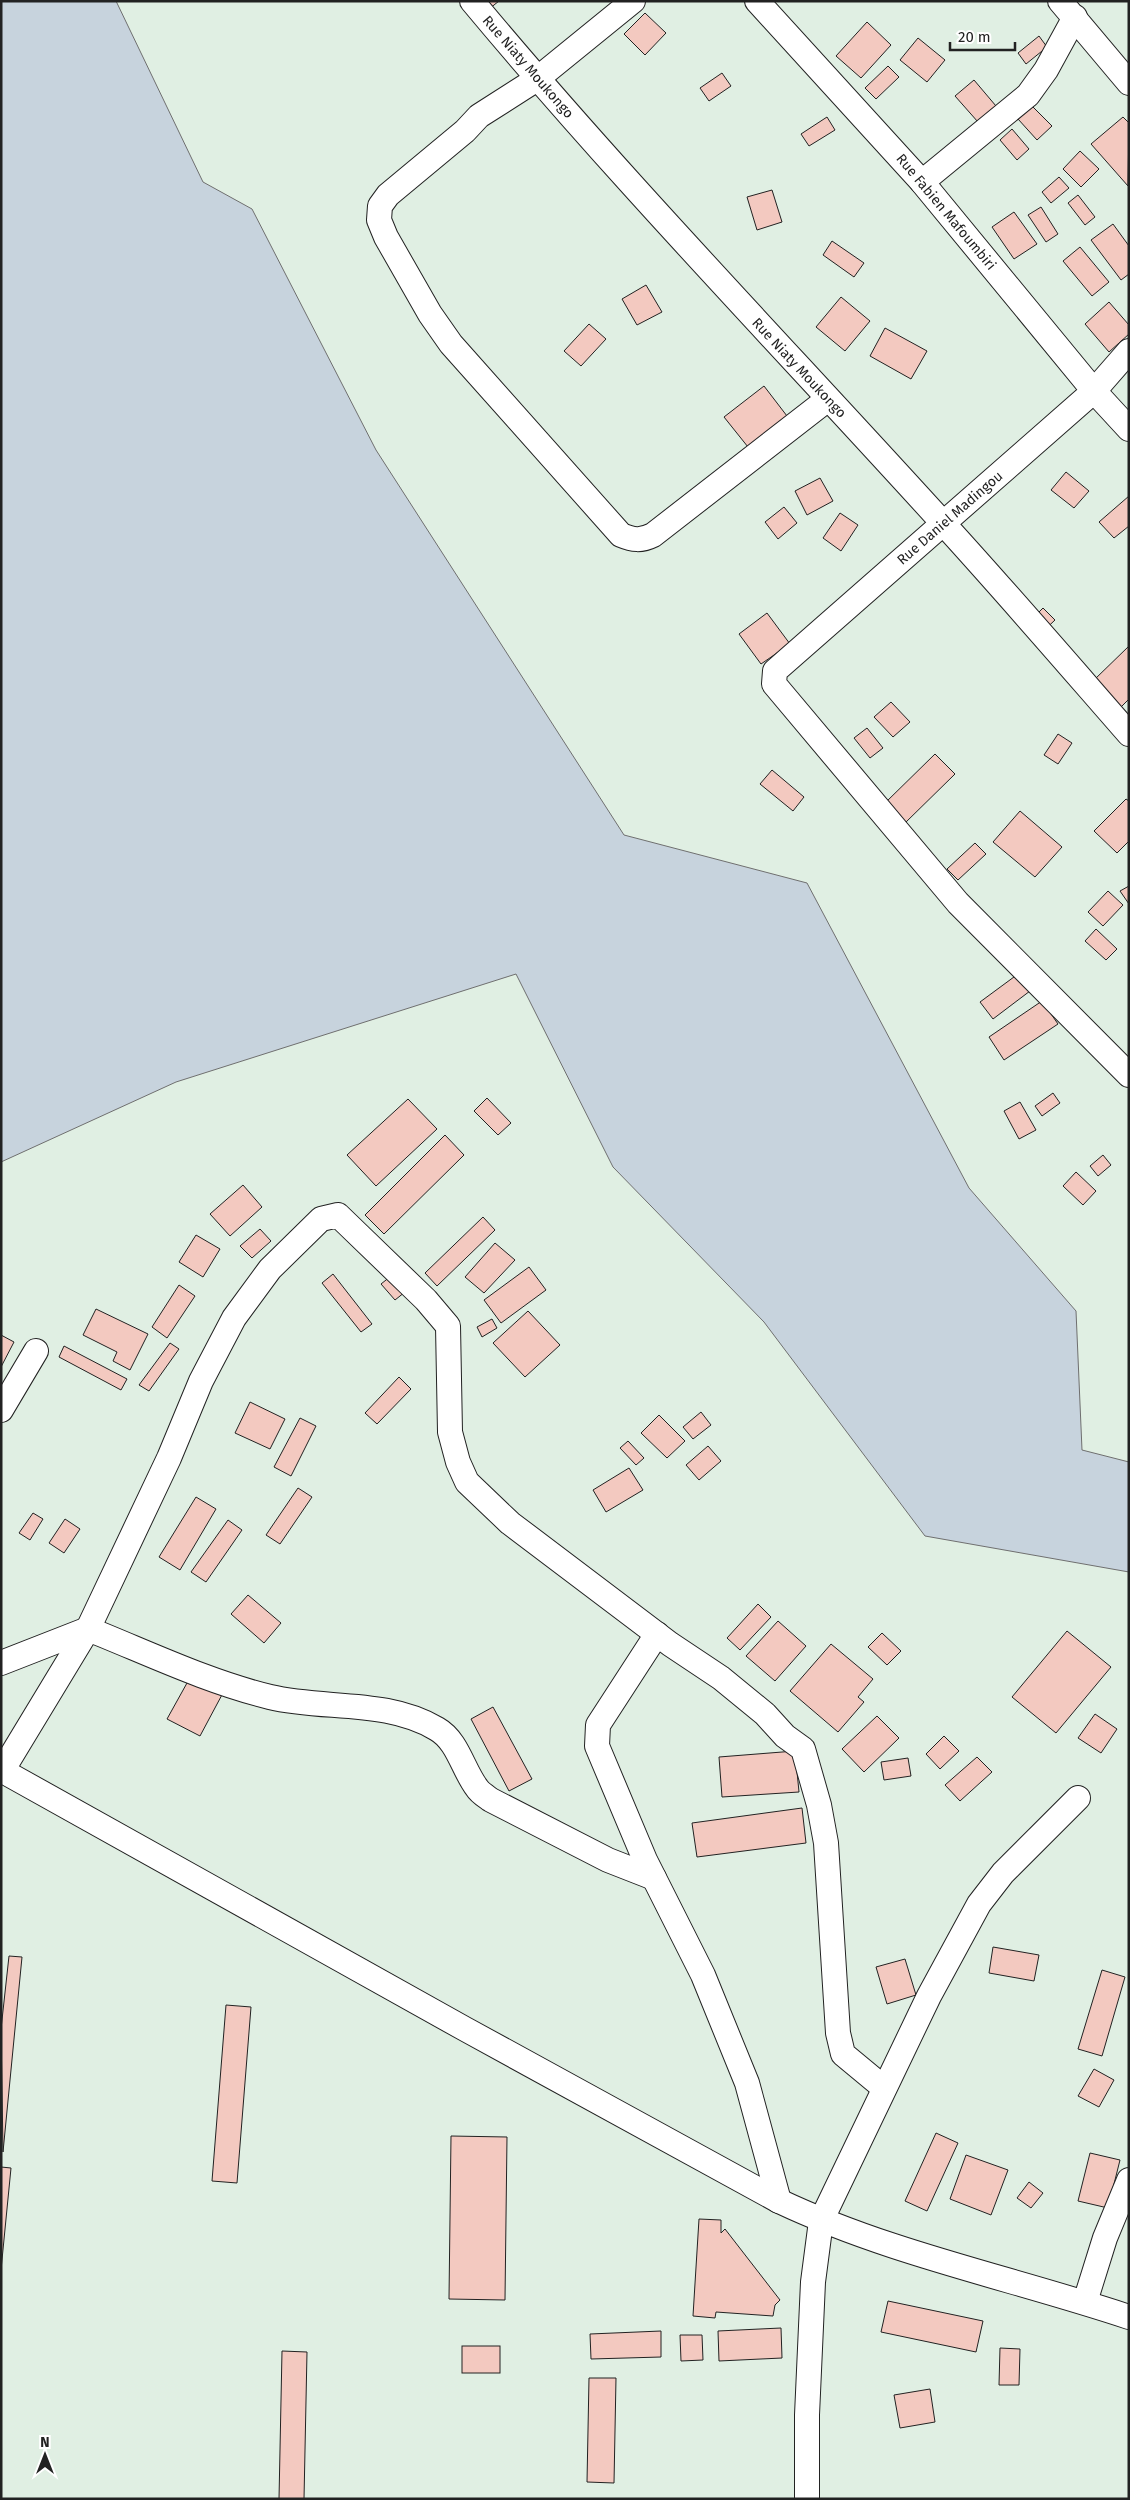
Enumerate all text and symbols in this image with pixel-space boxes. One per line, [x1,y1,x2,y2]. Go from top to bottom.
street label: Rue Niaty Moukongo [479,12,577,122]
scale bar [950,20,1015,52]
text: 20 m [958,28,991,46]
street label: Rue Fabien Mafoumbiri [892,150,1000,274]
street label: Rue Niaty Moukongo [748,314,850,422]
street label: Rue Daniel Madingou [894,467,1006,569]
north arrow [20,2430,70,2480]
text: N [40,2434,50,2451]

